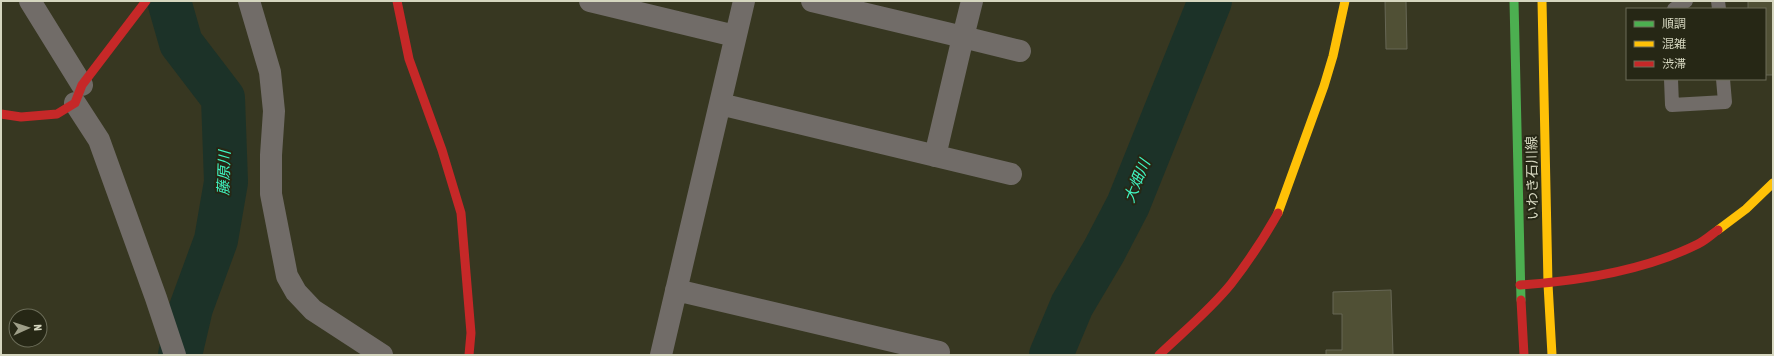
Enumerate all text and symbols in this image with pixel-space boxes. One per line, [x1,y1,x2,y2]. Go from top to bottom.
legend [1626,8,1766,80]
text: 順調 [1662,17,1686,31]
text: 混雑 [1662,37,1686,51]
text: 渋滞 [1662,57,1686,71]
street label: いわき石川線 [1523,136,1541,220]
water label: 藤原川 [214,148,233,196]
water label: 大畑川 [1120,155,1154,205]
north arrow [8,308,48,348]
text: N [32,324,44,331]

